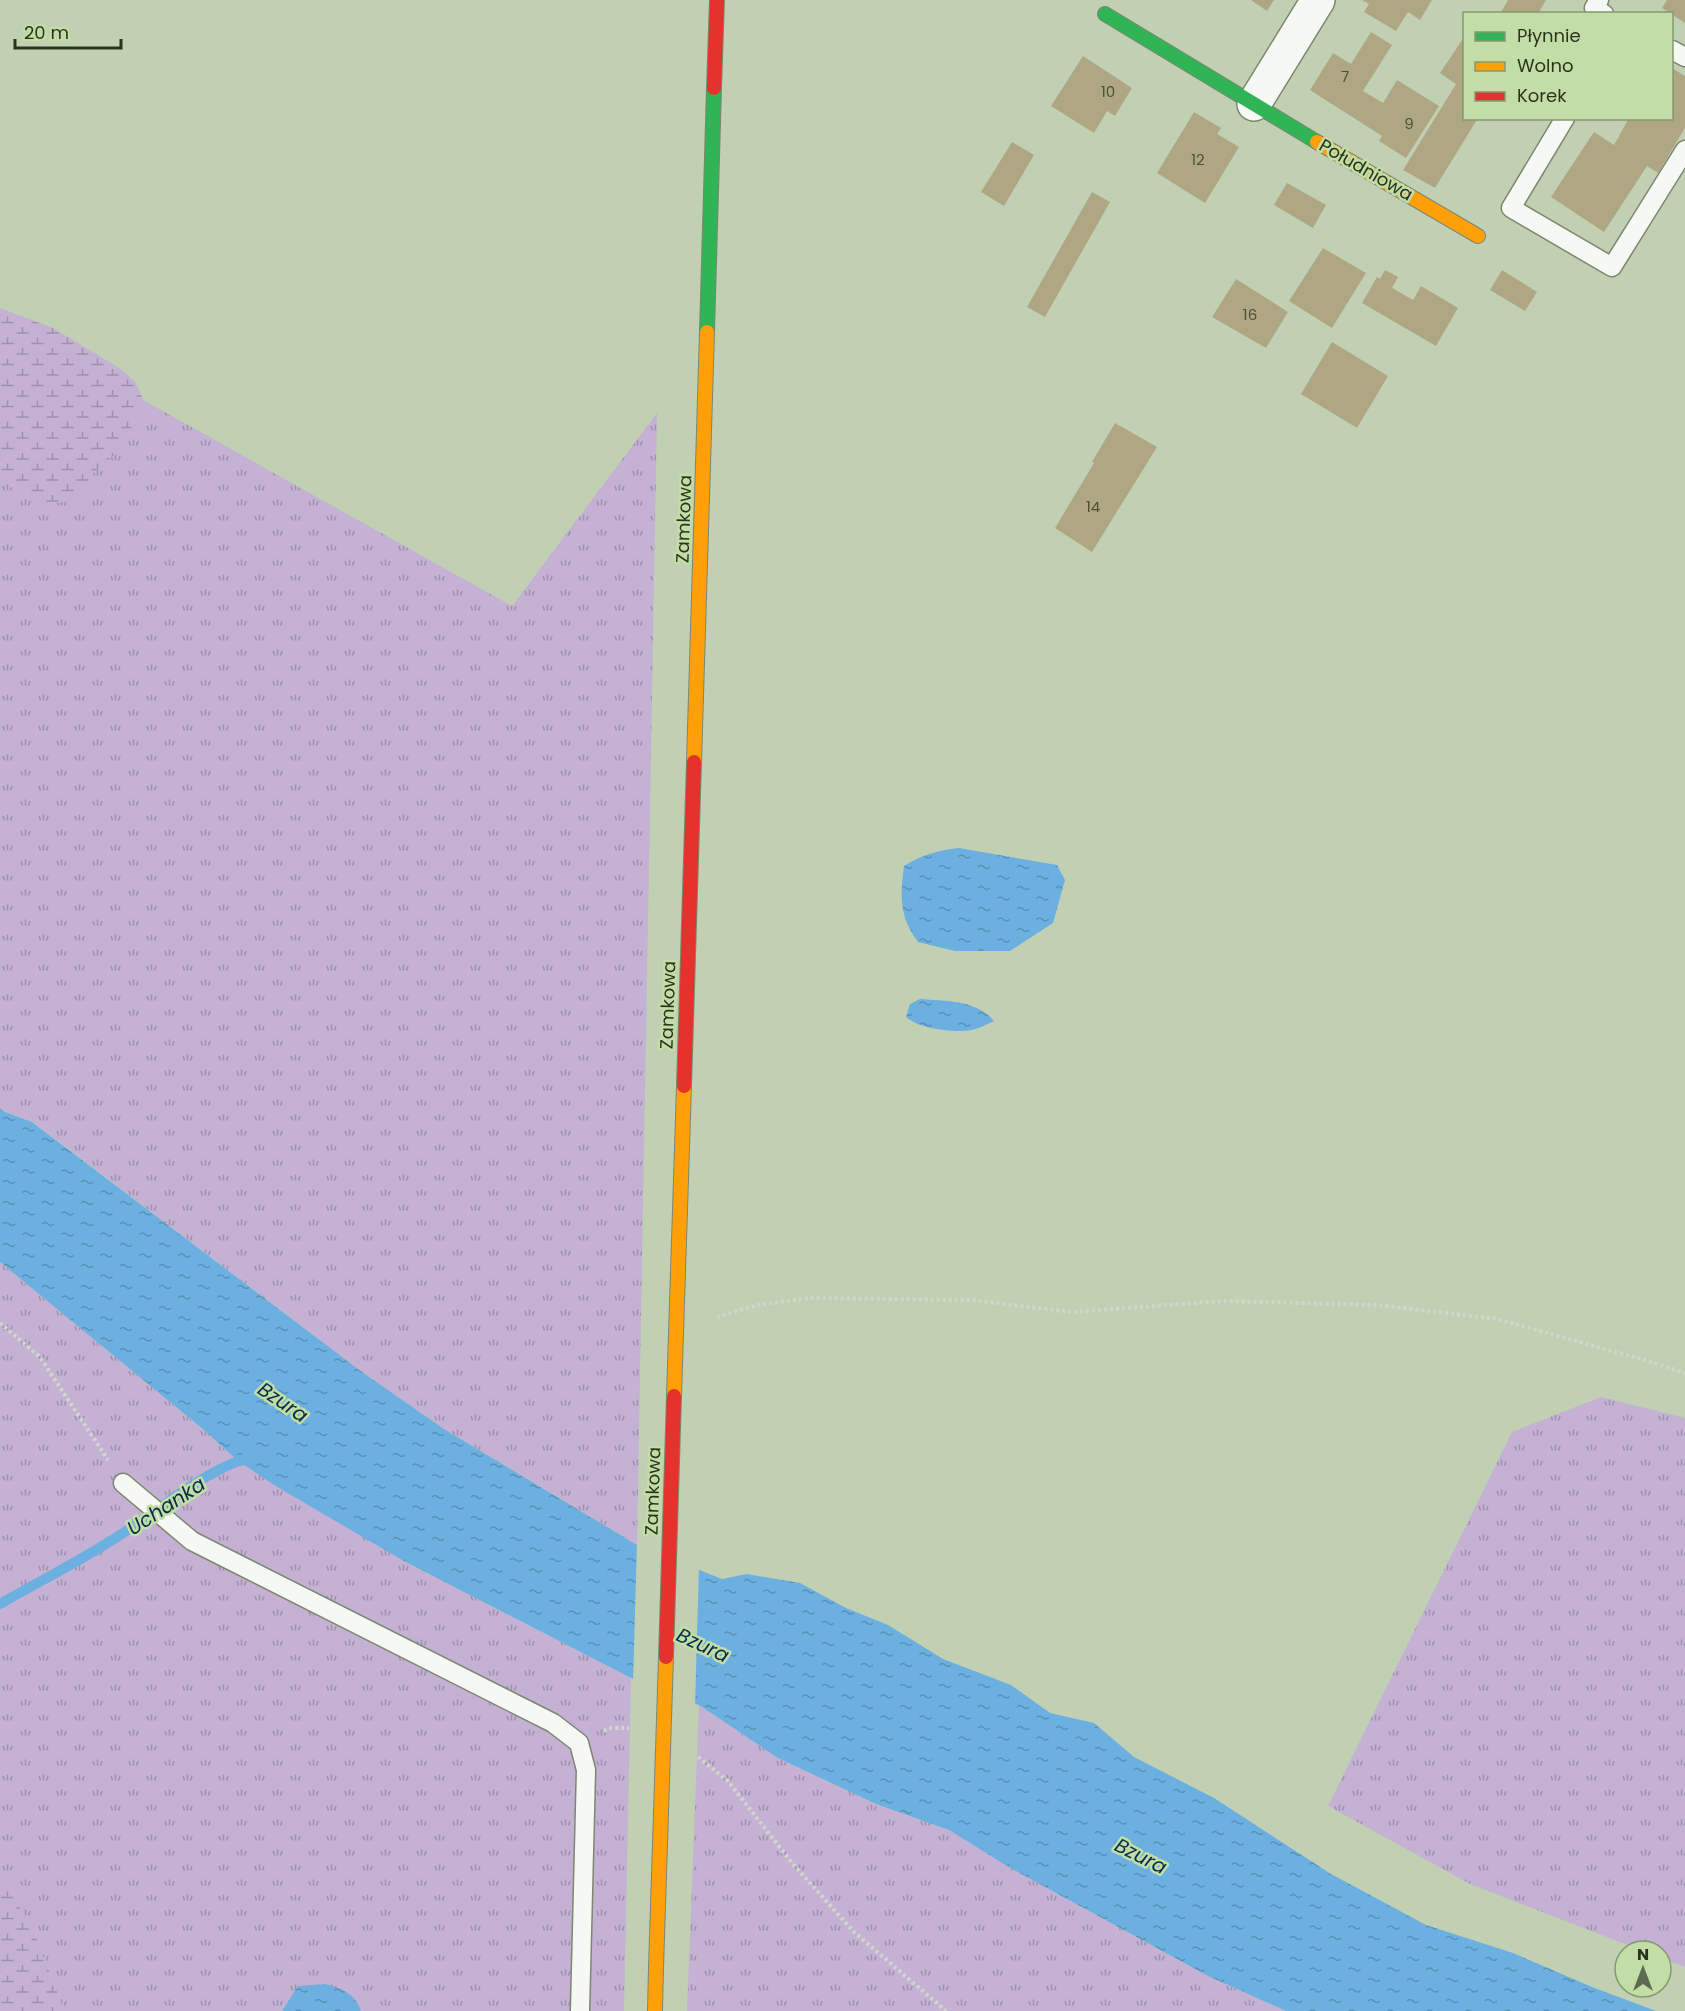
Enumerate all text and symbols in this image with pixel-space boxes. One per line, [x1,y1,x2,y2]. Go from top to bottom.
scale bar [15,12,122,50]
legend [1463,12,1673,120]
text: 20 m [24,20,69,45]
text: Płynnie [1517,23,1581,48]
text: Wolno [1517,53,1574,78]
house number: 7 [1341,66,1349,87]
house number: 10 [1101,81,1115,102]
text: Korek [1517,83,1567,108]
house number: 9 [1404,113,1414,134]
street label: Południowa [1315,133,1418,207]
house number: 12 [1191,149,1205,170]
house number: 16 [1243,304,1257,325]
street label: Zamkowa [669,474,698,563]
house number: 14 [1086,496,1100,517]
street label: Zamkowa [653,960,682,1049]
water label: Bzura [252,1375,314,1429]
street label: Zamkowa [638,1446,667,1535]
water label: Uchanka [121,1470,211,1542]
water label: Bzura [672,1621,734,1669]
water label: Bzura [1110,1831,1172,1881]
north arrow [1613,1939,1673,1999]
text: N [1637,1943,1649,1966]

